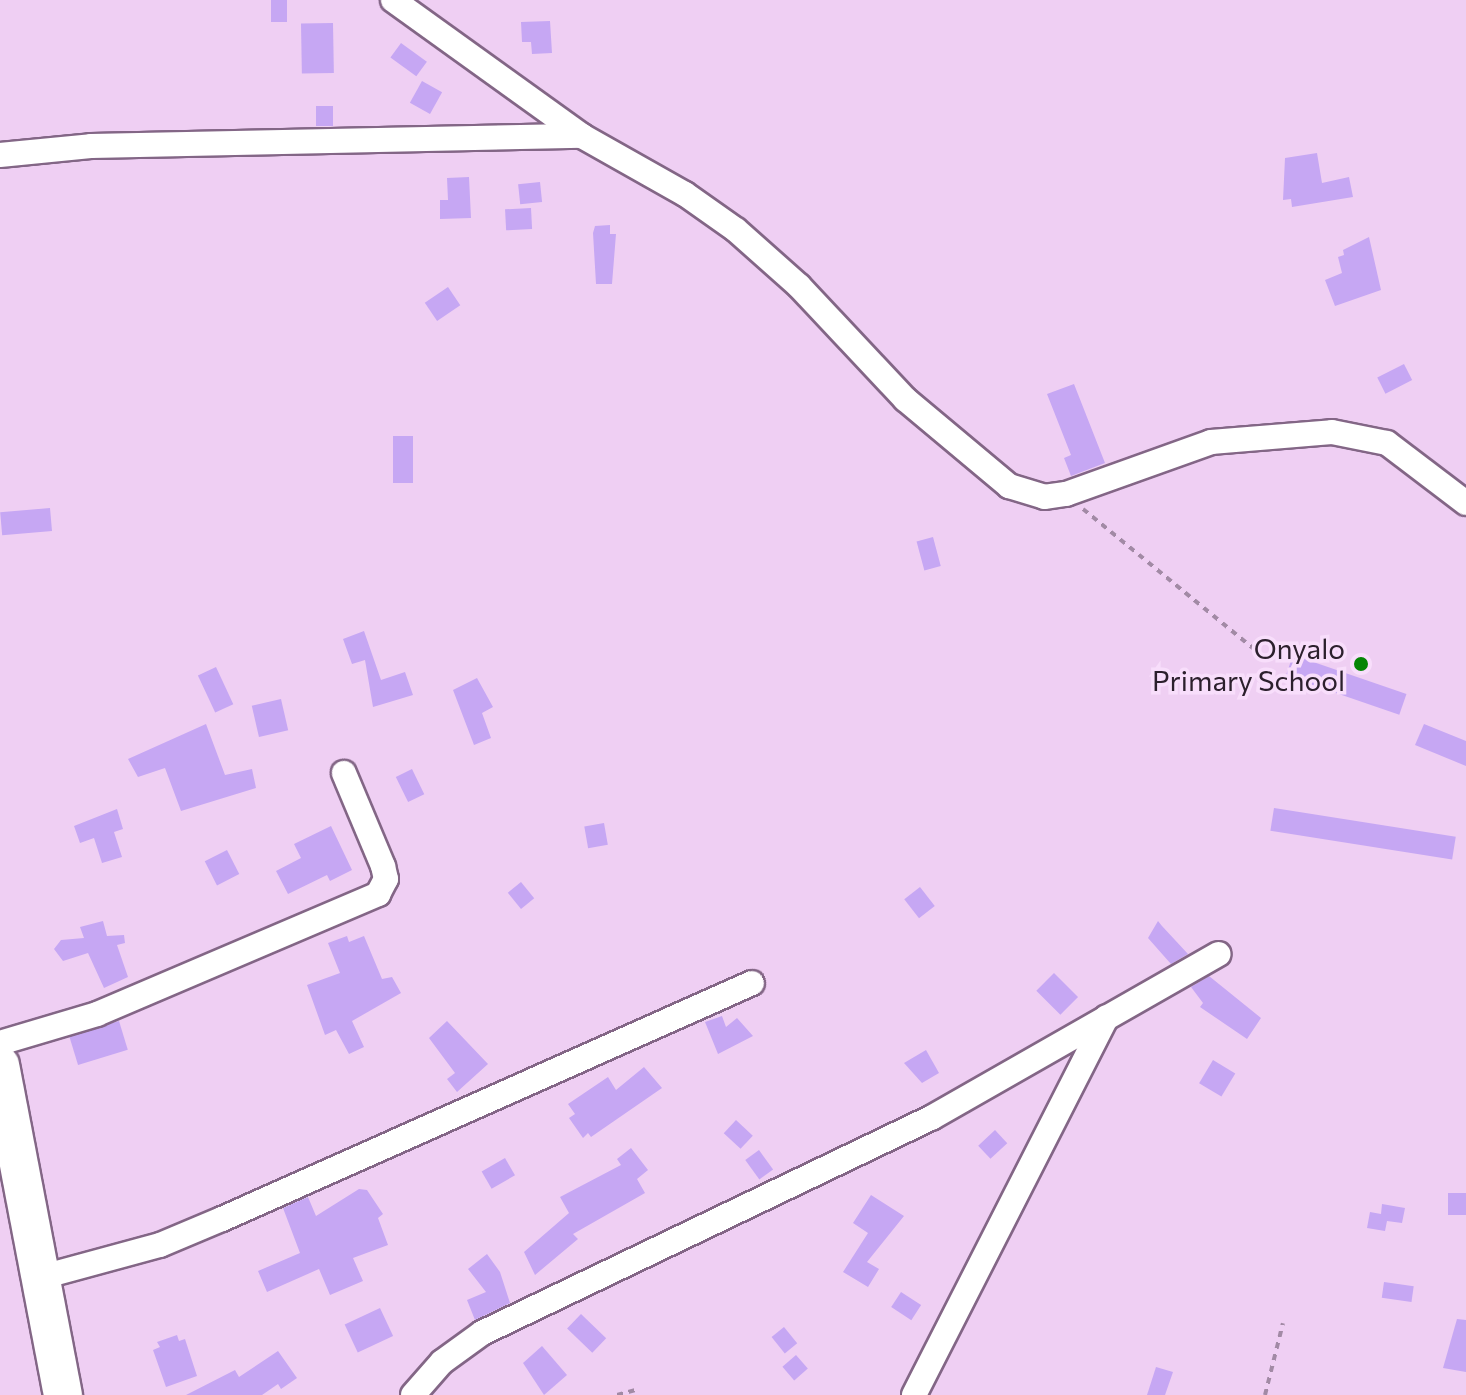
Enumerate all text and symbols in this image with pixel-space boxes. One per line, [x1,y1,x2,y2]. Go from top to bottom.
place label: Onyalo Primary School [1152,631,1345,697]
marker: Onyalo Primary School [1352,655,1370,673]

